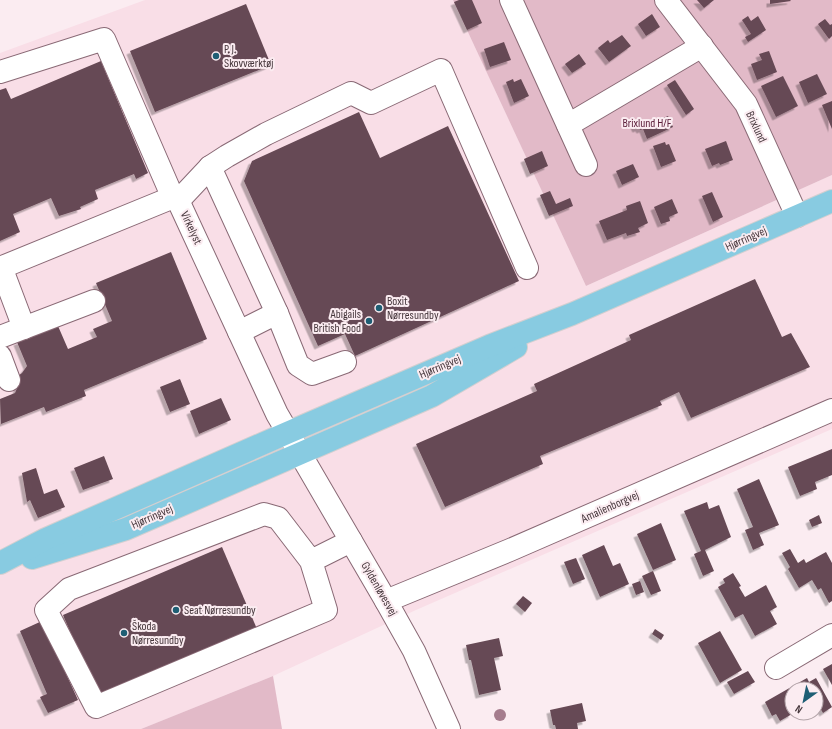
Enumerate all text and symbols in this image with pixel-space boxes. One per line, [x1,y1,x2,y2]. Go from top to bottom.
place label: P. J. Skovværktøj [224,42,273,71]
marker: P. J. Skovværktøj [211,51,221,61]
street label: Brixlund [742,109,770,145]
park label: Brixlund H/F [622,116,672,131]
street label: Virkelyst [177,209,205,247]
street label: Hjørringvej [723,223,769,255]
place label: Boxit Nørresundby [387,294,439,323]
marker: Boxit Nørresundby [374,303,384,313]
place label: Abigails British Food [313,307,361,336]
marker: Abigails British Food [364,316,374,326]
street label: Hjørringvej [417,352,463,382]
street label: Amalienborgvej [578,488,641,527]
street label: Hjørringvej [129,501,175,533]
street label: Gyldenløvesvej [358,559,400,619]
place label: Seat Nørresundby [184,603,256,618]
marker: Seat Nørresundby [171,605,181,615]
place label: Škoda Nørresundby [132,619,184,648]
marker: Škoda Nørresundby [119,628,129,638]
north arrow [784,681,824,721]
text: N [793,702,805,716]

